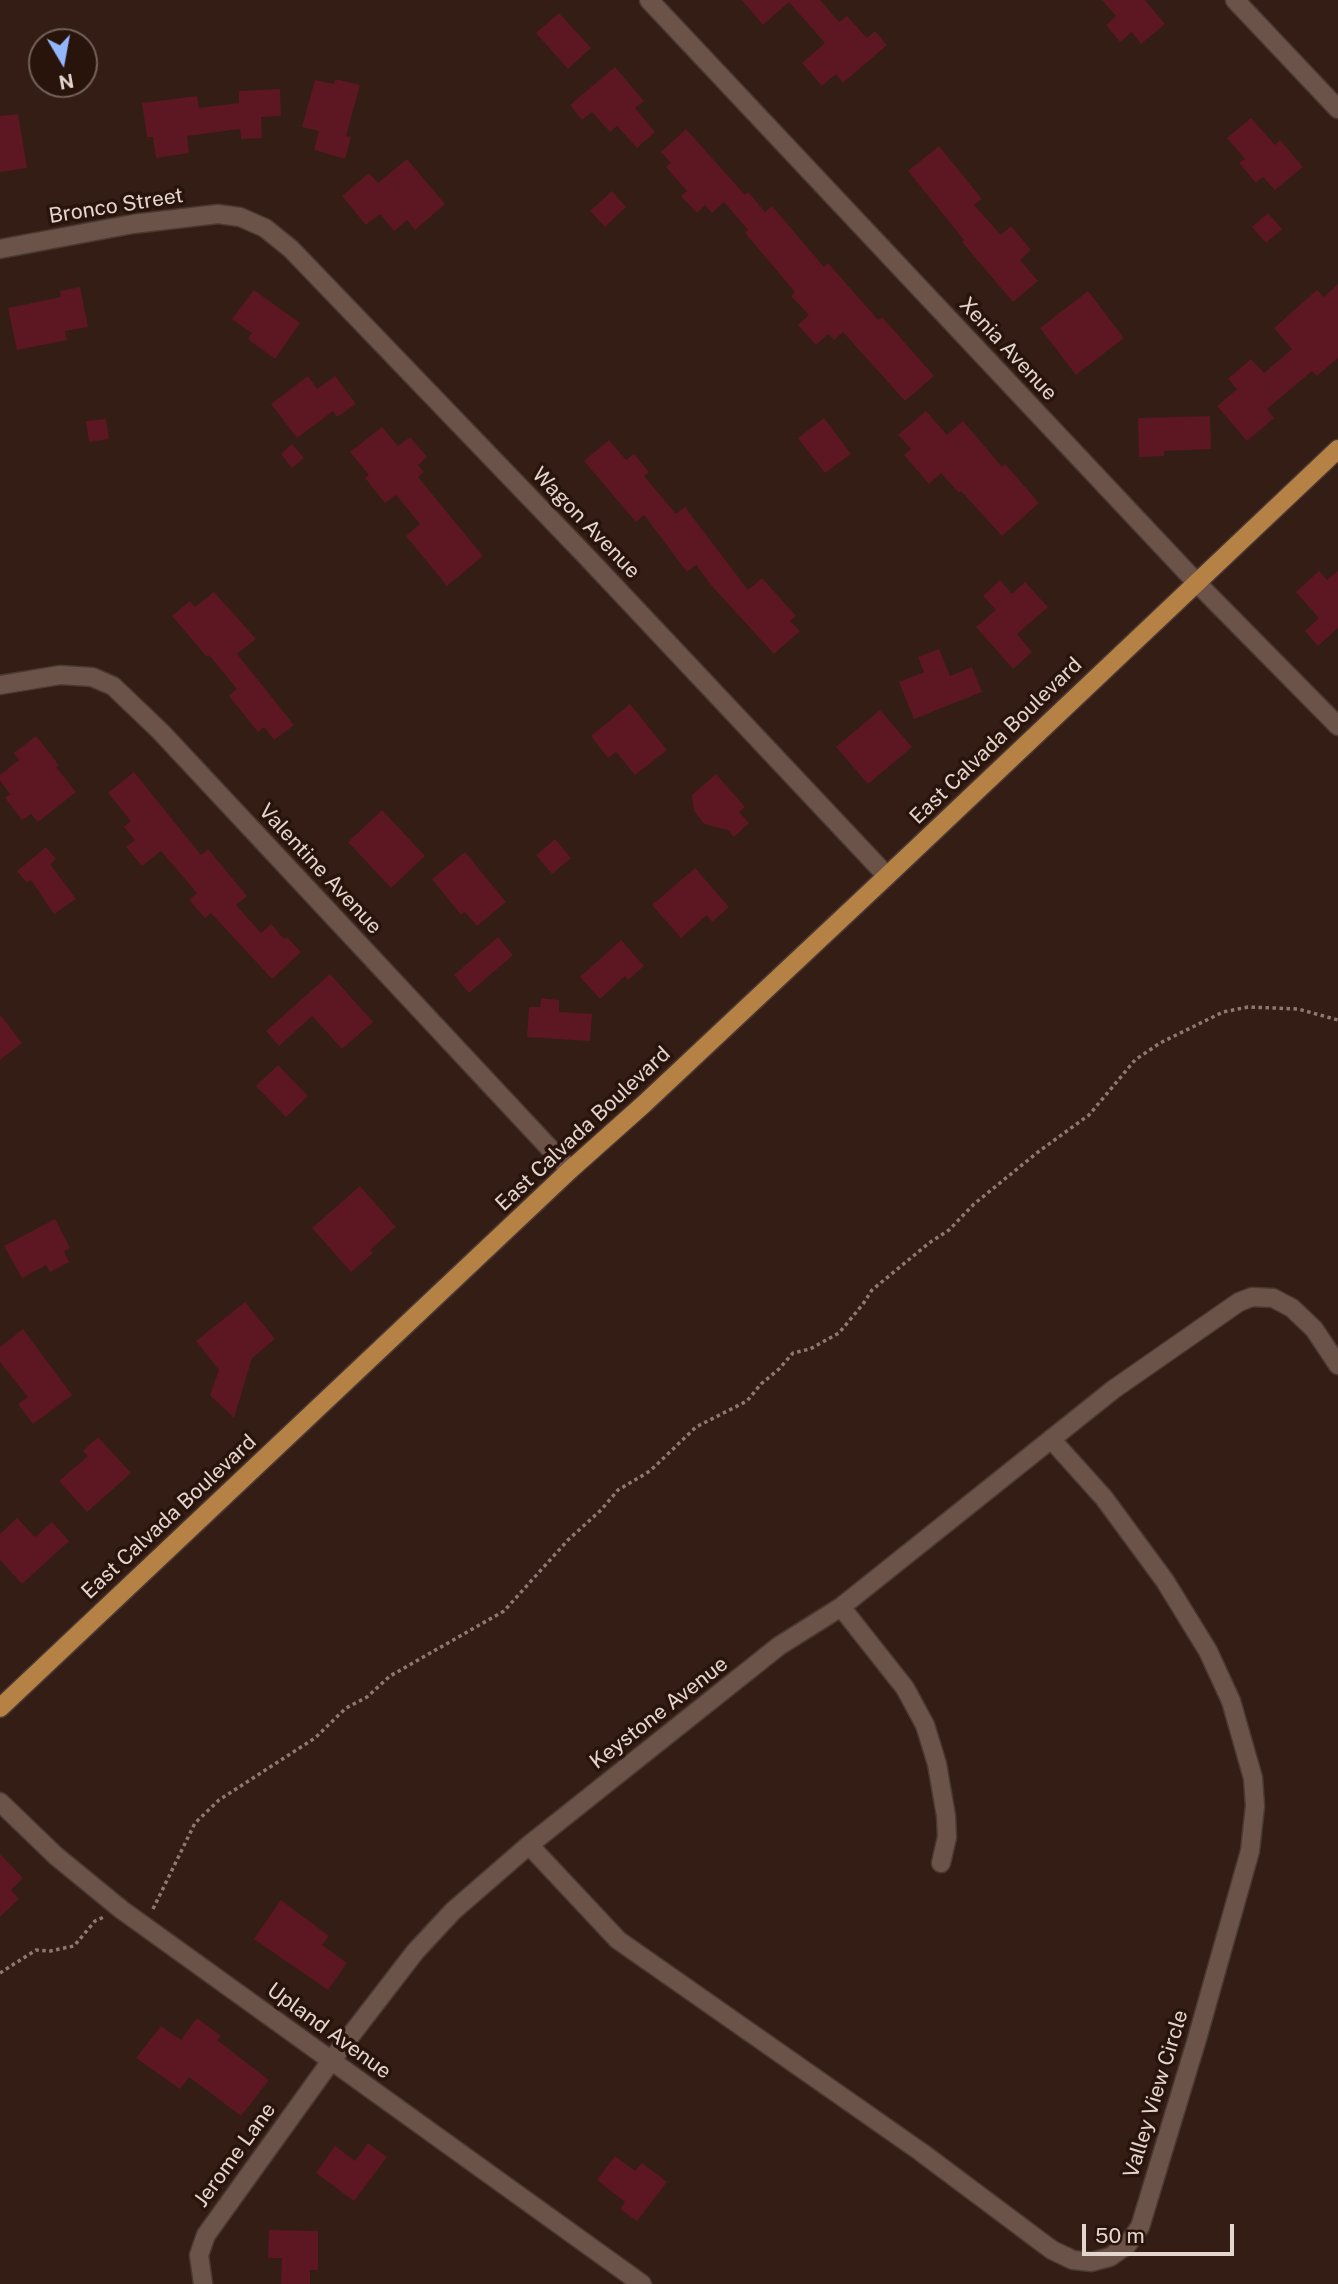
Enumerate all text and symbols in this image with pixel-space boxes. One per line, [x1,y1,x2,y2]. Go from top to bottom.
north arrow [28,28,98,98]
text: N [57,70,76,94]
street label: Bronco Street [47,183,185,229]
street label: Xenia Avenue [954,292,1062,406]
street label: Wagon Avenue [527,462,645,584]
street label: East Calvada Boulevard [905,652,1087,830]
street label: Valentine Avenue [253,799,387,939]
street label: East Calvada Boulevard [490,1042,676,1216]
street label: East Calvada Boulevard [76,1430,262,1604]
street label: Keystone Avenue [585,1651,733,1775]
street label: Upland Avenue [262,1978,396,2084]
street label: Valley View Circle [1118,2007,1194,2181]
street label: Jerome Lane [189,2098,281,2212]
scale bar [1086,2210,1238,2254]
text: 50 m [1095,2223,1145,2248]

